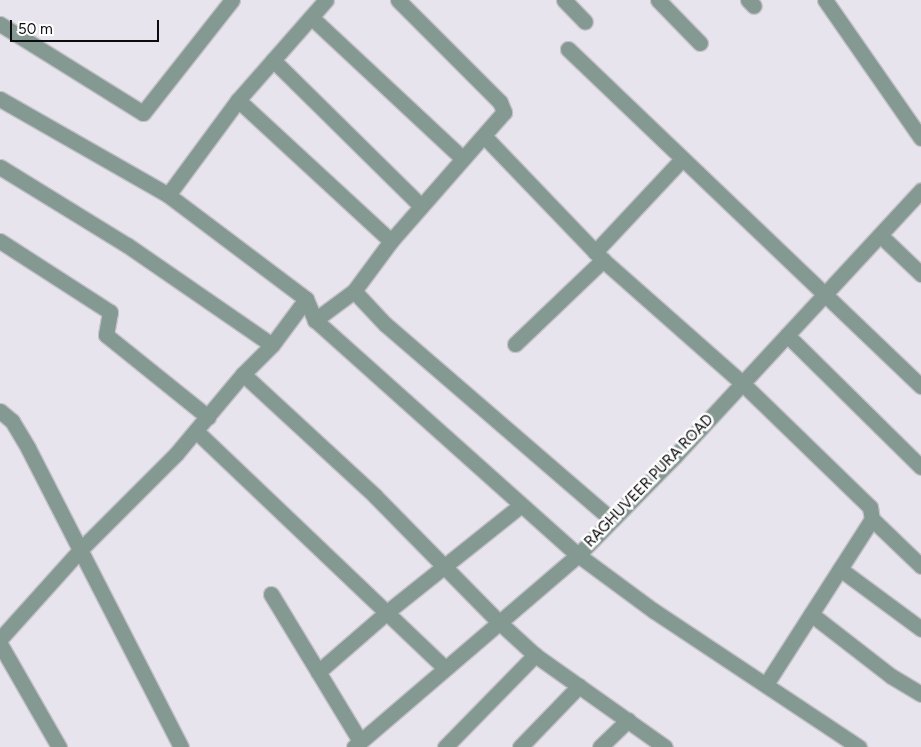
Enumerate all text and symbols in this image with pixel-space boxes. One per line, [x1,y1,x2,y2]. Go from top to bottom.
scale bar [12,10,161,42]
text: 50 m [18,20,53,38]
street label: RAGHUVEER PURA ROAD [581,411,717,551]

